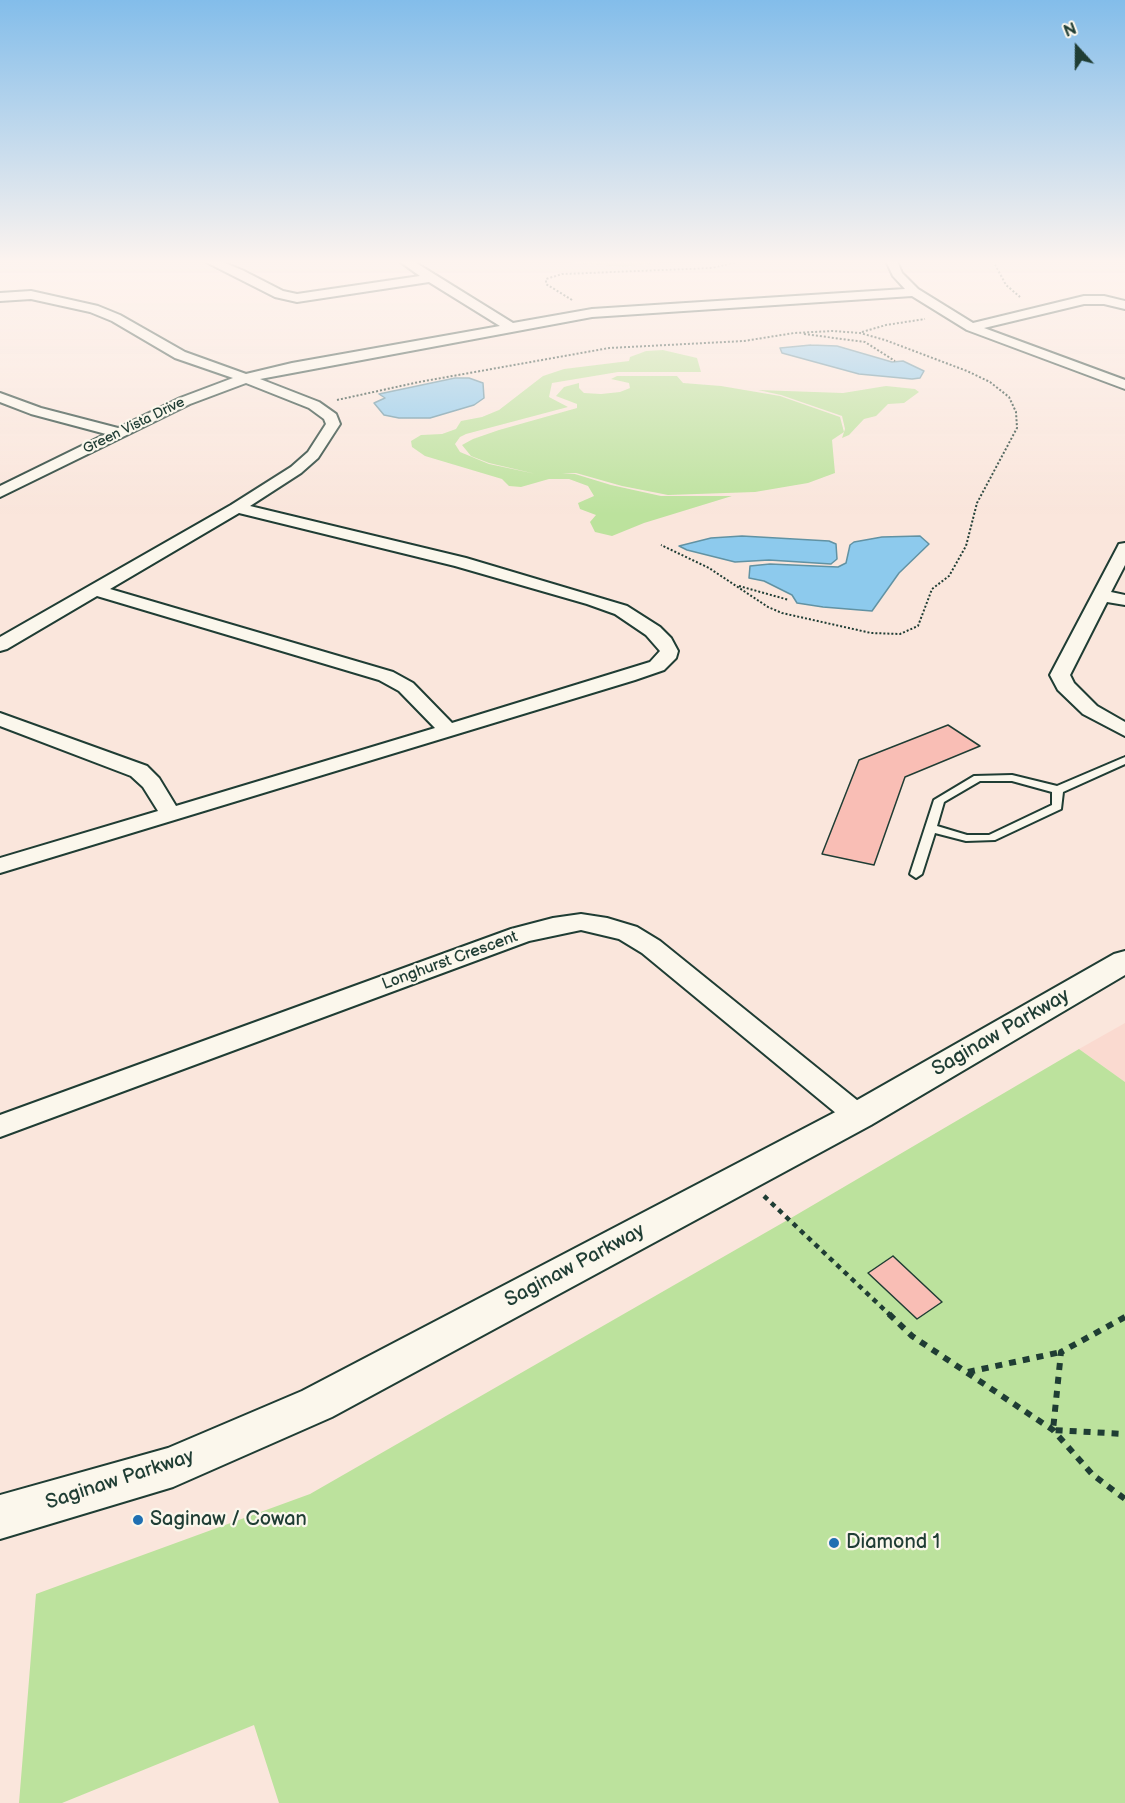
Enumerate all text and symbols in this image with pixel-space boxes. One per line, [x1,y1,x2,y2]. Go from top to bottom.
north arrow [1047,18,1107,78]
text: N [1061,20,1079,42]
street label: Green Vista Drive [80,394,188,458]
street label: Longhurst Crescent [380,928,520,994]
street label: Saginaw Parkway [928,984,1074,1082]
street label: Saginaw Parkway [501,1219,649,1313]
street label: Saginaw Parkway [43,1445,197,1515]
place label: Saginaw / Cowan [150,1508,307,1532]
marker: Saginaw / Cowan [131,1513,145,1527]
place label: Diamond 1 [846,1531,940,1555]
marker: Diamond 1 [827,1536,841,1550]

